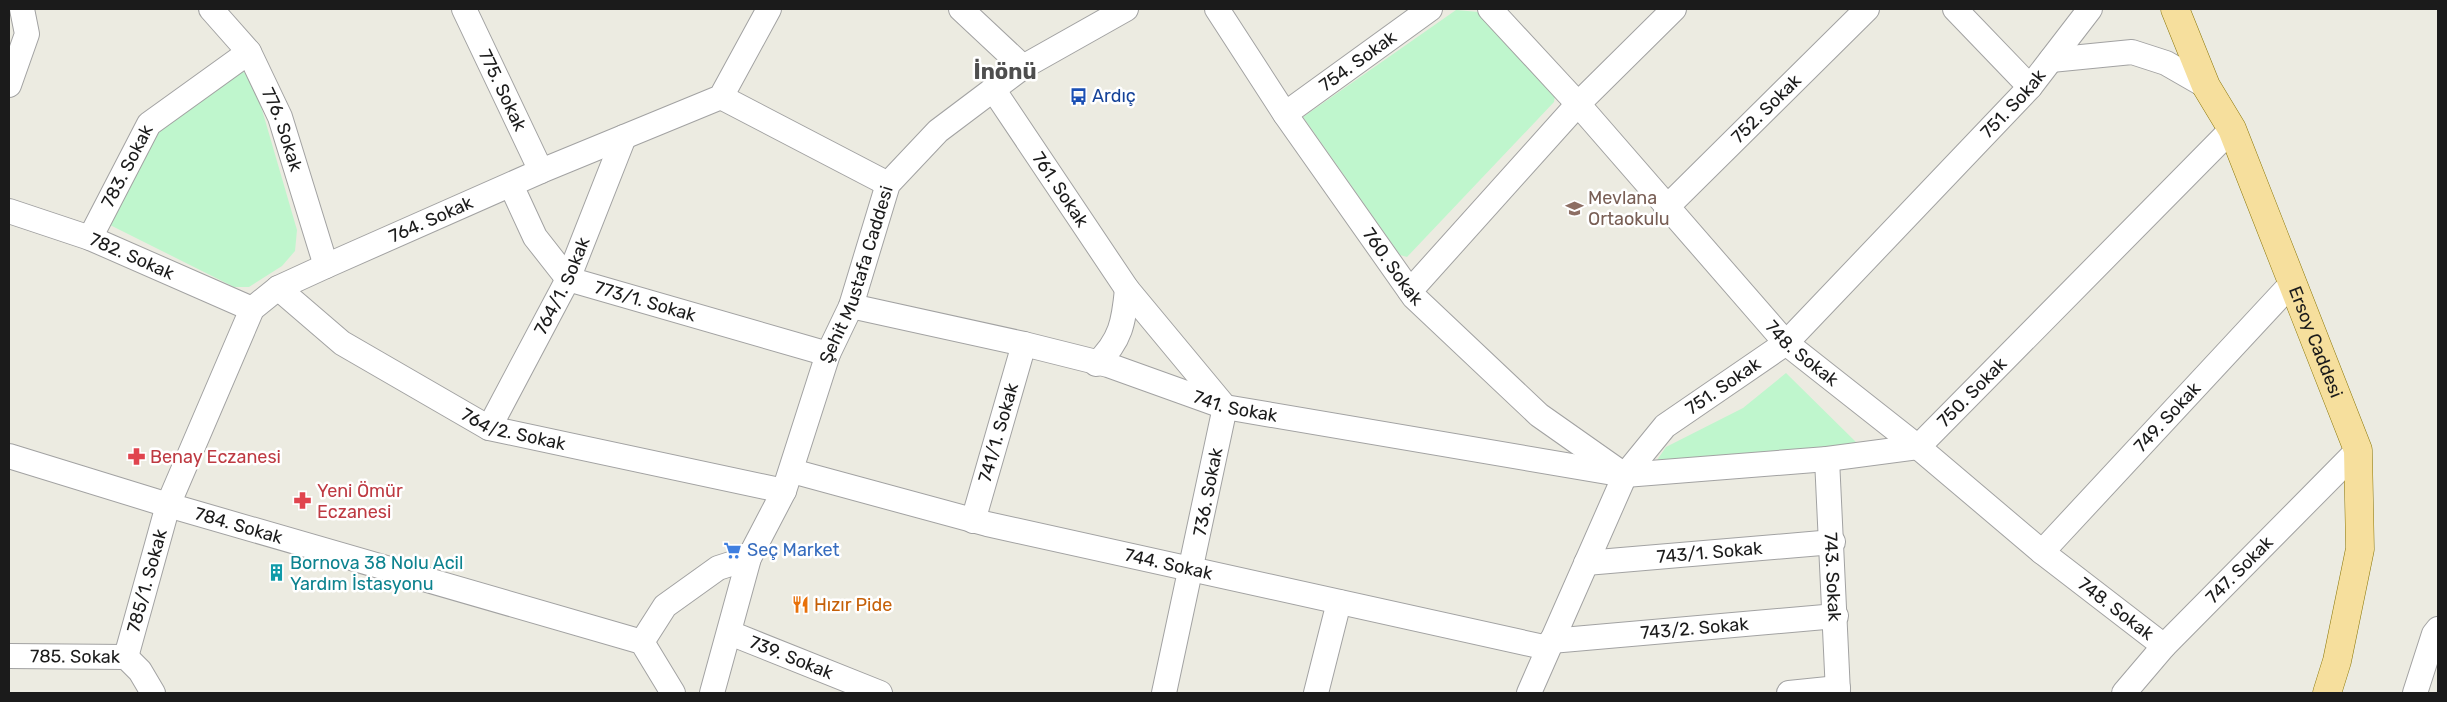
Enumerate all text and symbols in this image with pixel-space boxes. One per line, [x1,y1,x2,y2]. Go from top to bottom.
street label: 754. Sokak [1315,26,1401,96]
street label: 775. Sokak [474,46,532,135]
district label: İnönü [974,58,1036,85]
street label: 751. Sokak [1976,64,2051,143]
street label: 752. Sokak [1727,69,1806,148]
street label: 776. Sokak [257,84,307,175]
place label: Ardıç [1092,85,1136,107]
bus stop icon: Ardıç [1068,86,1088,106]
street label: 783. Sokak [97,120,158,211]
street label: 761. Sokak [1027,148,1094,232]
street label: Şehit Mustafa Caddesi [815,183,898,366]
place label: Mevlana Ortaokulu [1588,187,1670,230]
street label: 764. Sokak [386,191,477,248]
school or university icon: Mevlana Ortaokulu [1564,198,1584,218]
street label: 760. Sokak [1358,224,1428,311]
street label: 782. Sokak [86,228,178,285]
street label: 764/1. Sokak [529,233,595,339]
street label: 773/1. Sokak [592,276,699,326]
street label: Ersoy Caddesi [2284,283,2347,401]
street label: 748. Sokak [1760,316,1843,391]
street label: 751. Sokak [1681,352,1766,420]
street label: 750. Sokak [1933,352,2012,432]
street label: 749. Sokak [2129,377,2206,457]
street label: 741/1. Sokak [974,380,1023,485]
street label: 741. Sokak [1190,385,1280,427]
street label: 764/2. Sokak [457,403,568,455]
street label: 736. Sokak [1189,445,1227,538]
place label: Benay Eczanesi [150,446,281,468]
pharmacy icon: Benay Eczanesi [126,447,146,467]
place label: Yeni Ömür Eczanesi [317,480,403,523]
pharmacy icon: Yeni Ömür Eczanesi [293,491,313,511]
street label: 784. Sokak [192,502,286,549]
street label: 785/1. Sokak [122,526,172,635]
street label: 747. Sokak [2201,531,2278,608]
street label: 743. Sokak [1819,532,1846,623]
street label: 743/1. Sokak [1656,537,1764,568]
place label: Seç Market [747,539,840,561]
supermarket icon: Seç Market [723,540,743,560]
street label: 744. Sokak [1122,544,1215,585]
place label: Bornova 38 Nolu Acil Yardım İstasyonu [290,552,463,595]
building icon: Bornova 38 Nolu Acil Yardım İstasyonu [266,563,286,583]
street label: 748. Sokak [2073,573,2159,645]
place label: Hızır Pide [814,594,892,616]
restaurant icon: Hızır Pide [790,595,810,615]
street label: 743/2. Sokak [1639,613,1750,644]
street label: 739. Sokak [746,631,837,684]
street label: 785. Sokak [30,645,121,668]

